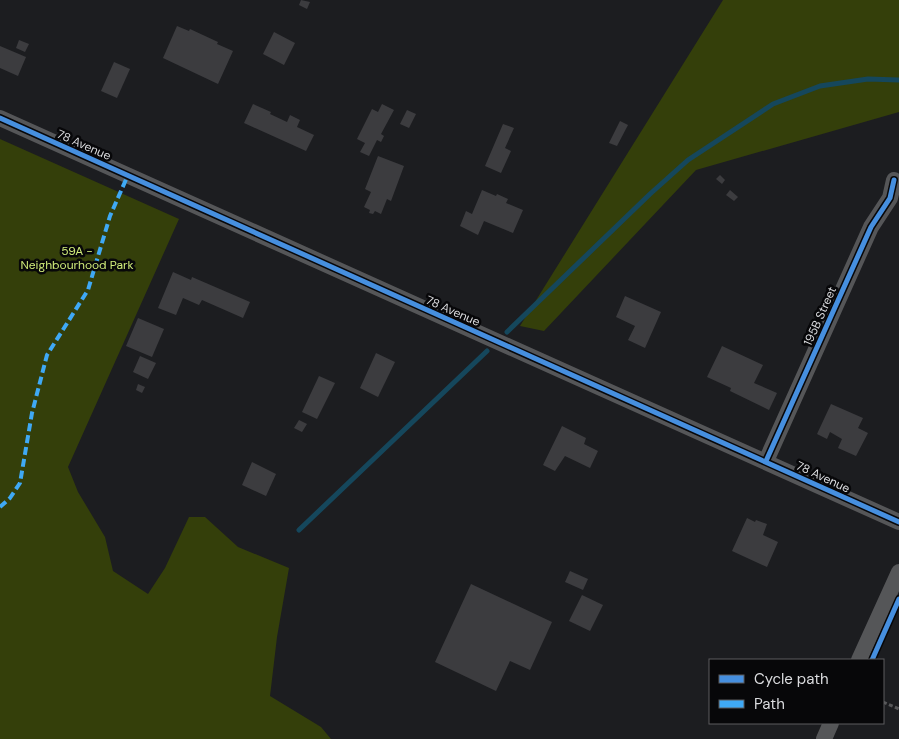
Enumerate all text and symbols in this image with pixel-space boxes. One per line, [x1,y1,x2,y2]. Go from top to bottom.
street label: 78 Avenue [54,126,114,164]
park label: 59A - Neighbourhood Park [20,243,134,273]
street label: 195B Street [800,284,840,348]
street label: 78 Avenue [423,292,483,330]
street label: 78 Avenue [794,458,853,496]
legend [709,659,884,724]
text: Cycle path [754,669,829,689]
text: Path [754,694,785,714]

